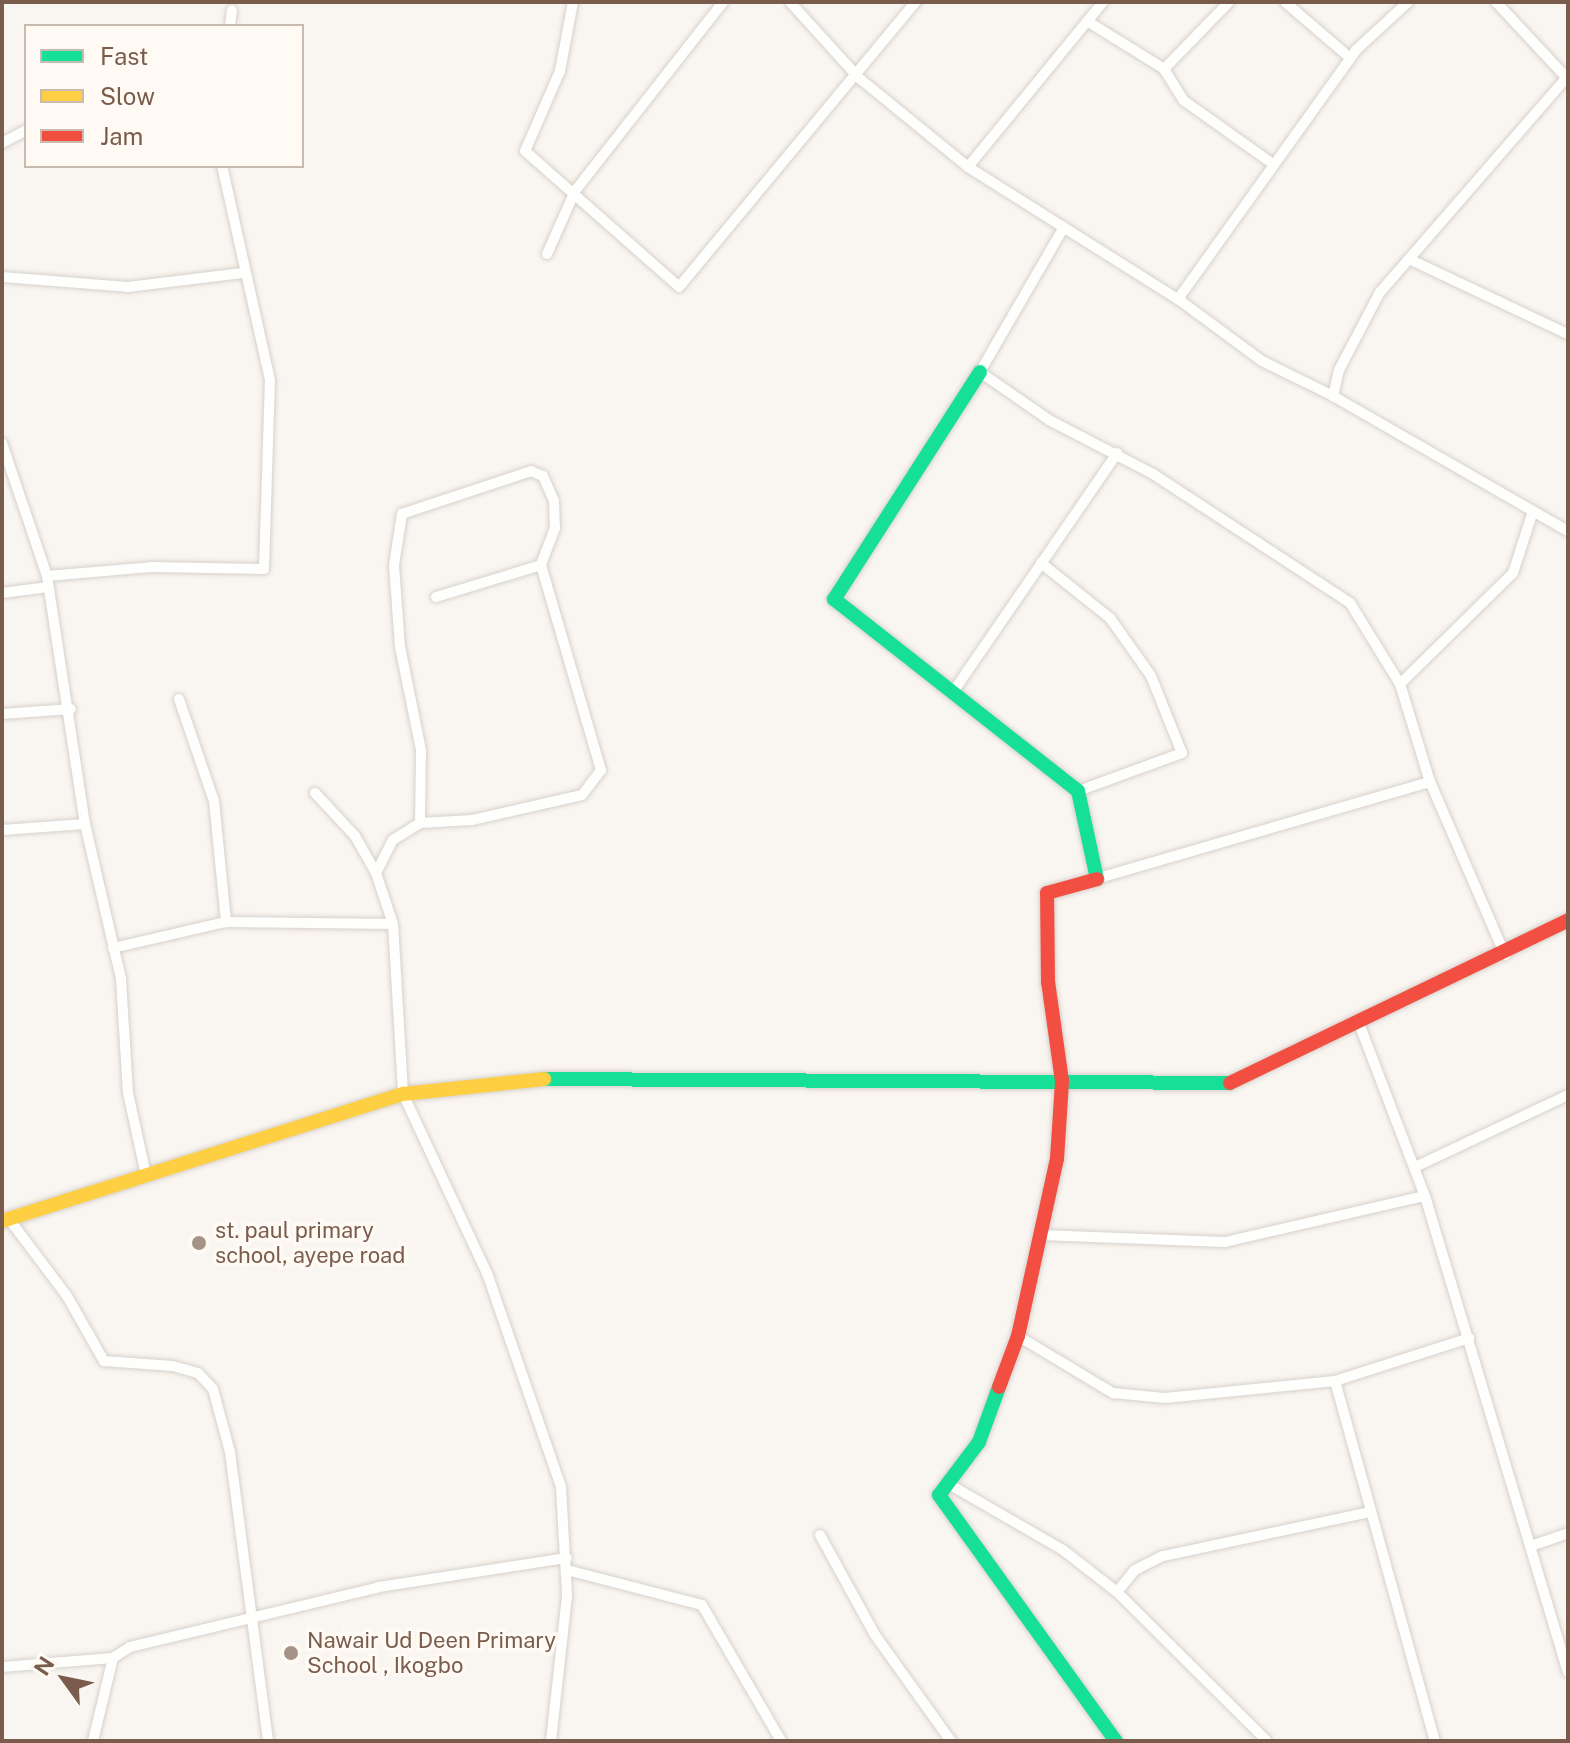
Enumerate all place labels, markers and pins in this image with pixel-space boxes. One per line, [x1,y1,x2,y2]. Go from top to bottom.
place label: st. paul primary school, ayepe road [215,1217,406,1268]
marker: st. paul primary school, ayepe road [190,1234,208,1252]
place label: Nawair Ud Deen Primary School , Ikogbo [307,1627,556,1678]
marker: Nawair Ud Deen Primary School , Ikogbo [282,1644,300,1662]

